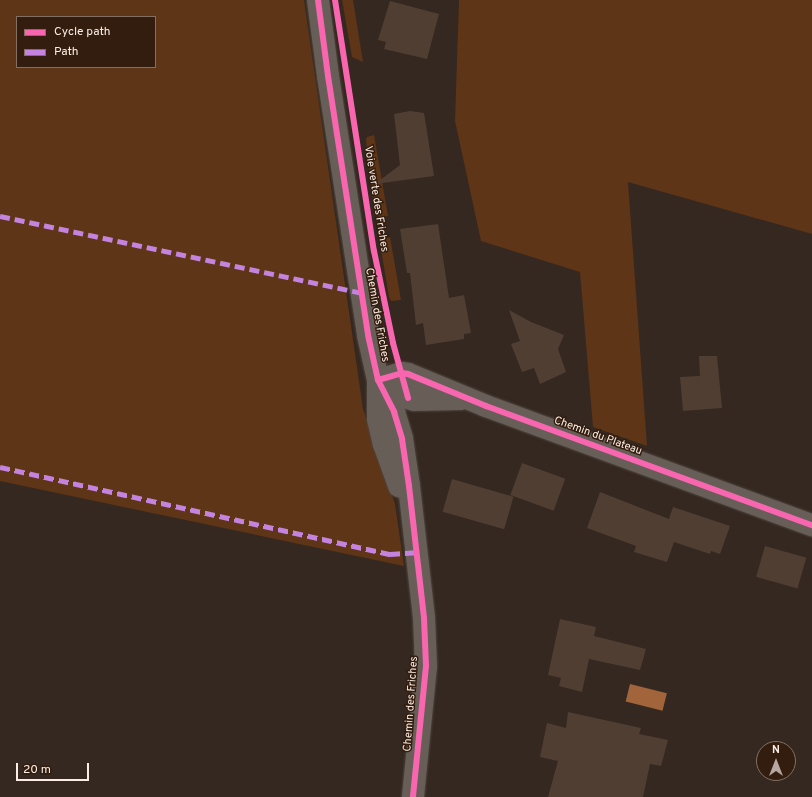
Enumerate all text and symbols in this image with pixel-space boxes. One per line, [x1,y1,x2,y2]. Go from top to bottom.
legend [16,16,156,68]
text: Cycle path [54,24,111,40]
text: Path [54,44,79,60]
street label: Voie verte des Friches [361,145,391,253]
street label: Chemin des Friches [362,267,392,363]
street label: Chemin du Plateau [552,414,644,458]
street label: Chemin des Friches [401,656,421,752]
north arrow [756,741,796,781]
text: N [772,743,780,757]
scale bar [18,755,91,781]
text: 20 m [23,762,51,778]

